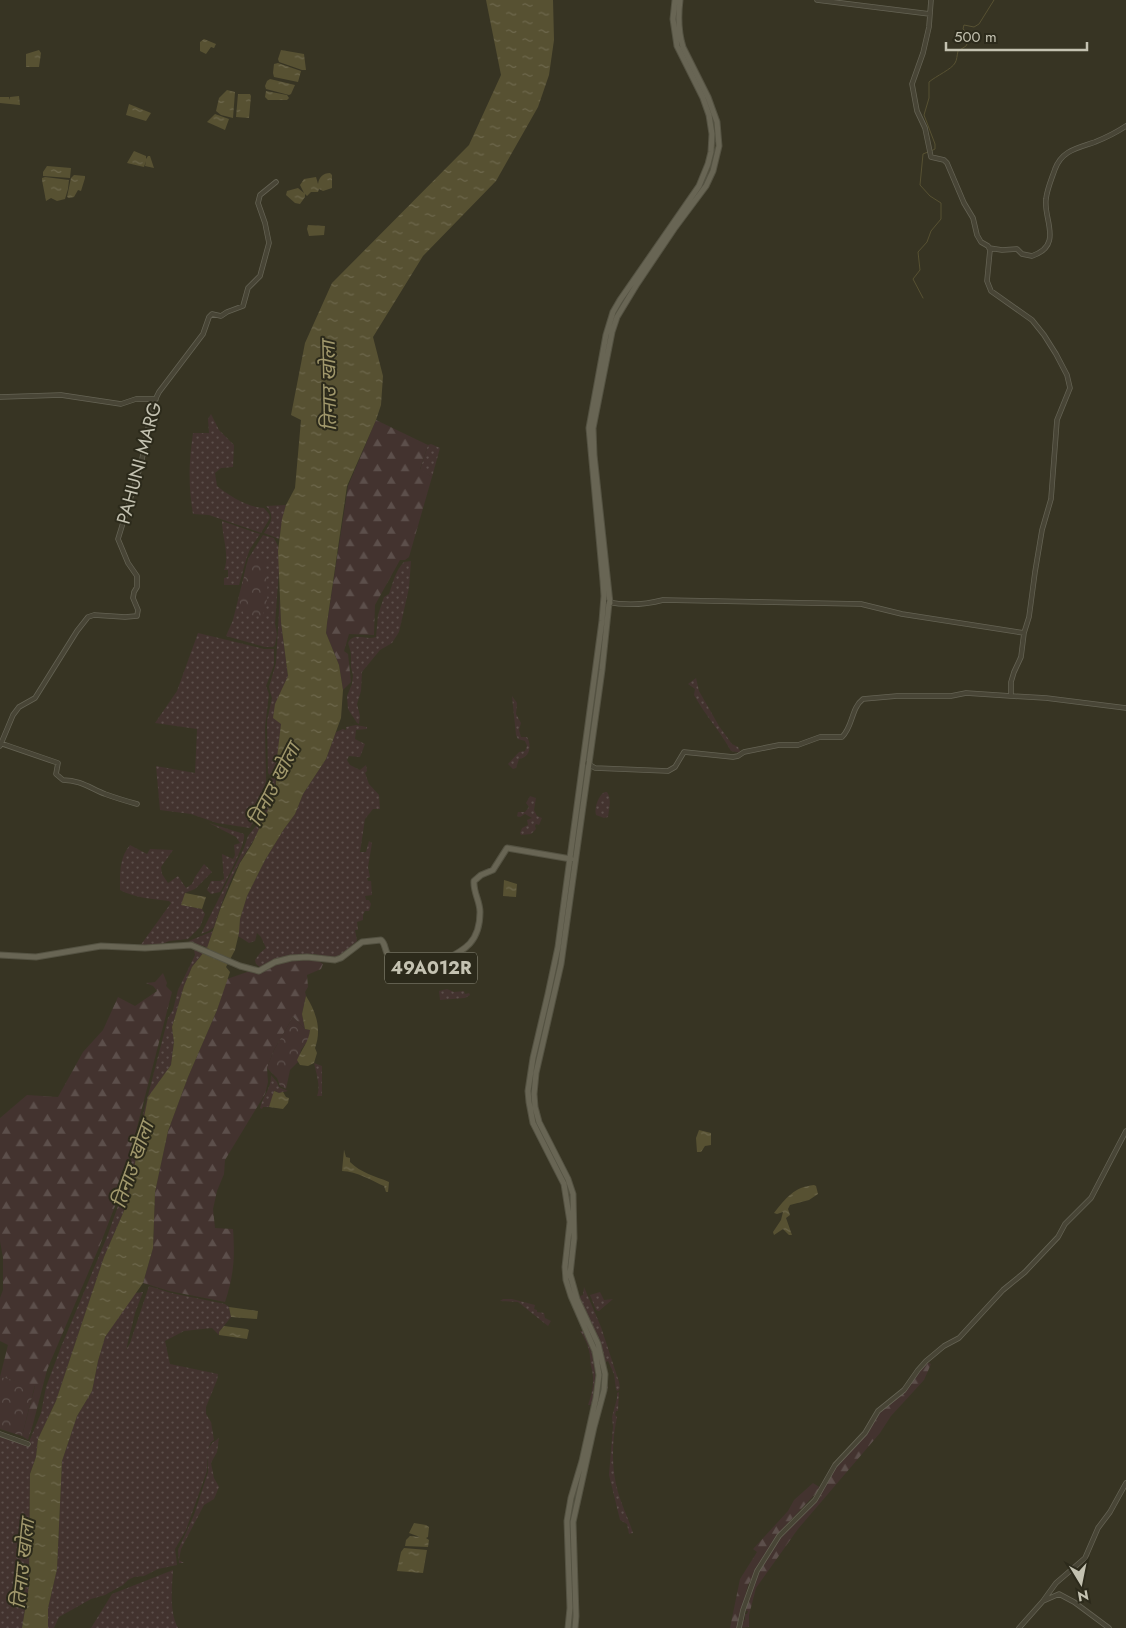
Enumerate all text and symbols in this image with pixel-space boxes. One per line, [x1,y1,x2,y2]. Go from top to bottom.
scale bar [946,20,1087,52]
text: 500 m [954,26,997,48]
water label: तिनाउ खोला [314,337,344,431]
street label: PAHUNI MARG [110,399,168,527]
water label: तिनाउ खोला [241,735,309,832]
road number: 49A012R [385,952,477,984]
water label: तिनाउ खोला [105,1114,163,1212]
water label: तिनाउ खोला [4,1514,43,1610]
north arrow [1056,1558,1106,1608]
text: N [1076,1585,1090,1607]

